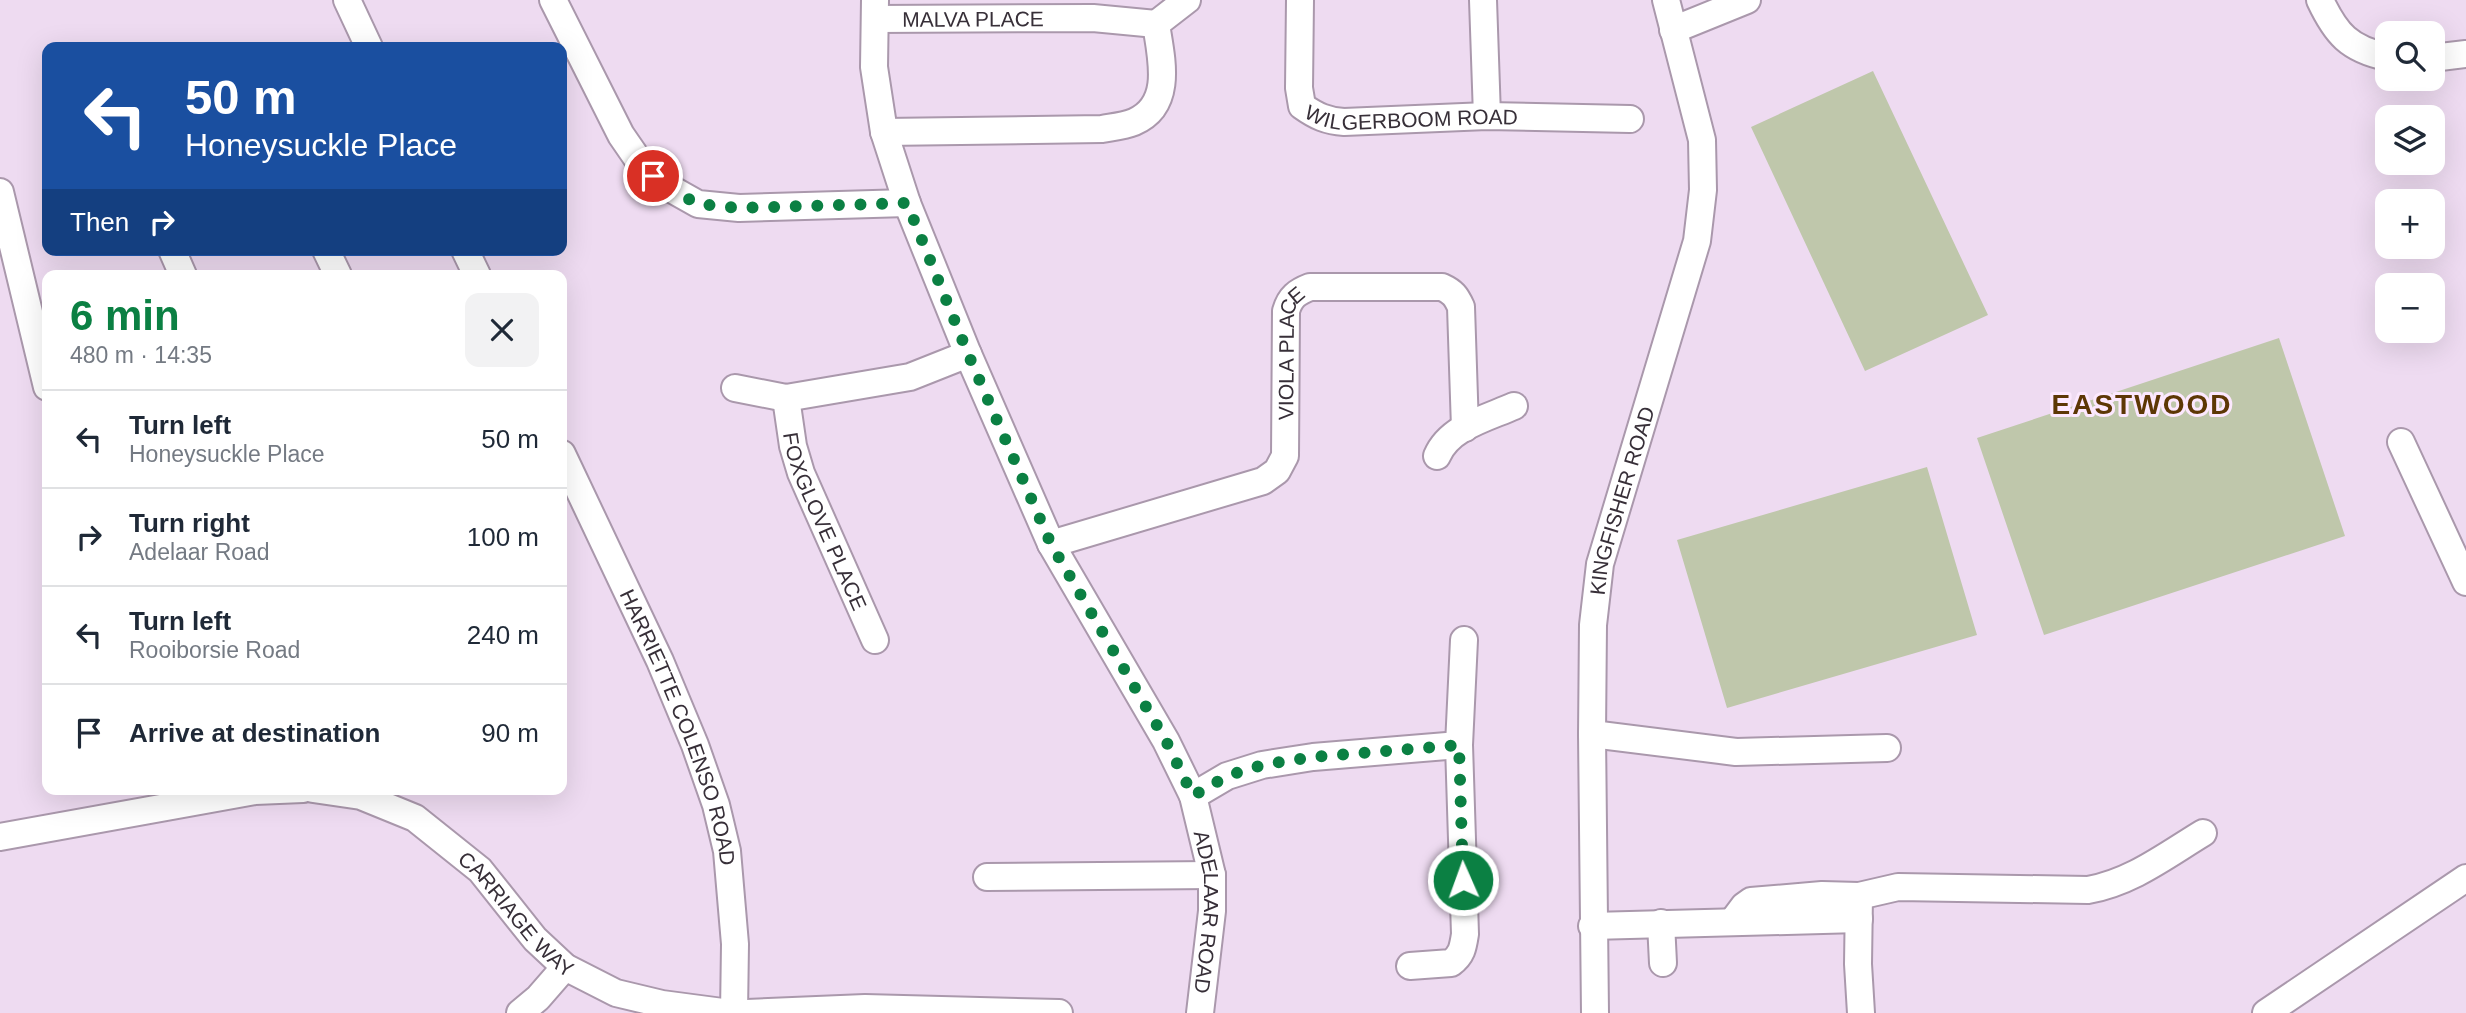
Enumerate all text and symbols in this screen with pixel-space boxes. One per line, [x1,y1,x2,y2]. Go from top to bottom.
street label: MALVA PLACE [902,7,1044,30]
map controls [2375,21,2445,343]
button: search [2375,21,2445,91]
icon: left [70,70,161,161]
text: 50 m [185,70,297,124]
street label: WILGERBOOM ROAD [1301,100,1518,134]
button: layers [2375,105,2445,175]
text: Honeysuckle Place [185,127,457,163]
pin [623,146,683,206]
icon: arrive [634,157,672,195]
button: + [2375,189,2445,259]
icon: right [143,203,181,241]
text: Then [70,207,129,237]
button: − [2375,273,2445,343]
street label: VIOLA PLACE [1274,281,1309,420]
text: 6 min [70,292,180,339]
button: close [465,293,539,367]
text: 480 m · 14:35 [70,342,212,368]
district label: EASTWOOD [2052,389,2232,420]
street label: KINGFISHER ROAD [1585,404,1658,596]
text: Turn left [129,410,231,440]
icon: left [70,420,108,458]
text: 50 m [481,424,539,454]
street label: FOXGLOVE PLACE [780,431,872,613]
text: Honeysuckle Place [129,441,325,467]
text: Turn right [129,508,250,538]
icon: right [70,518,108,556]
text: 100 m [467,522,539,552]
text: Adelaar Road [129,539,270,565]
street label: HARRIETTE COLENSO ROAD [616,585,740,866]
text: Turn left [129,606,231,636]
icon: left [70,616,108,654]
text: 240 m [467,620,539,650]
text: Rooiborsie Road [129,637,300,663]
icon: arrive [70,714,108,752]
text: Arrive at destination [129,718,380,748]
text: 90 m [481,718,539,748]
street label: ADELAAR ROAD [1190,828,1224,995]
position arrow [1426,843,1500,917]
street label: CARRIAGE WAY [454,846,578,981]

